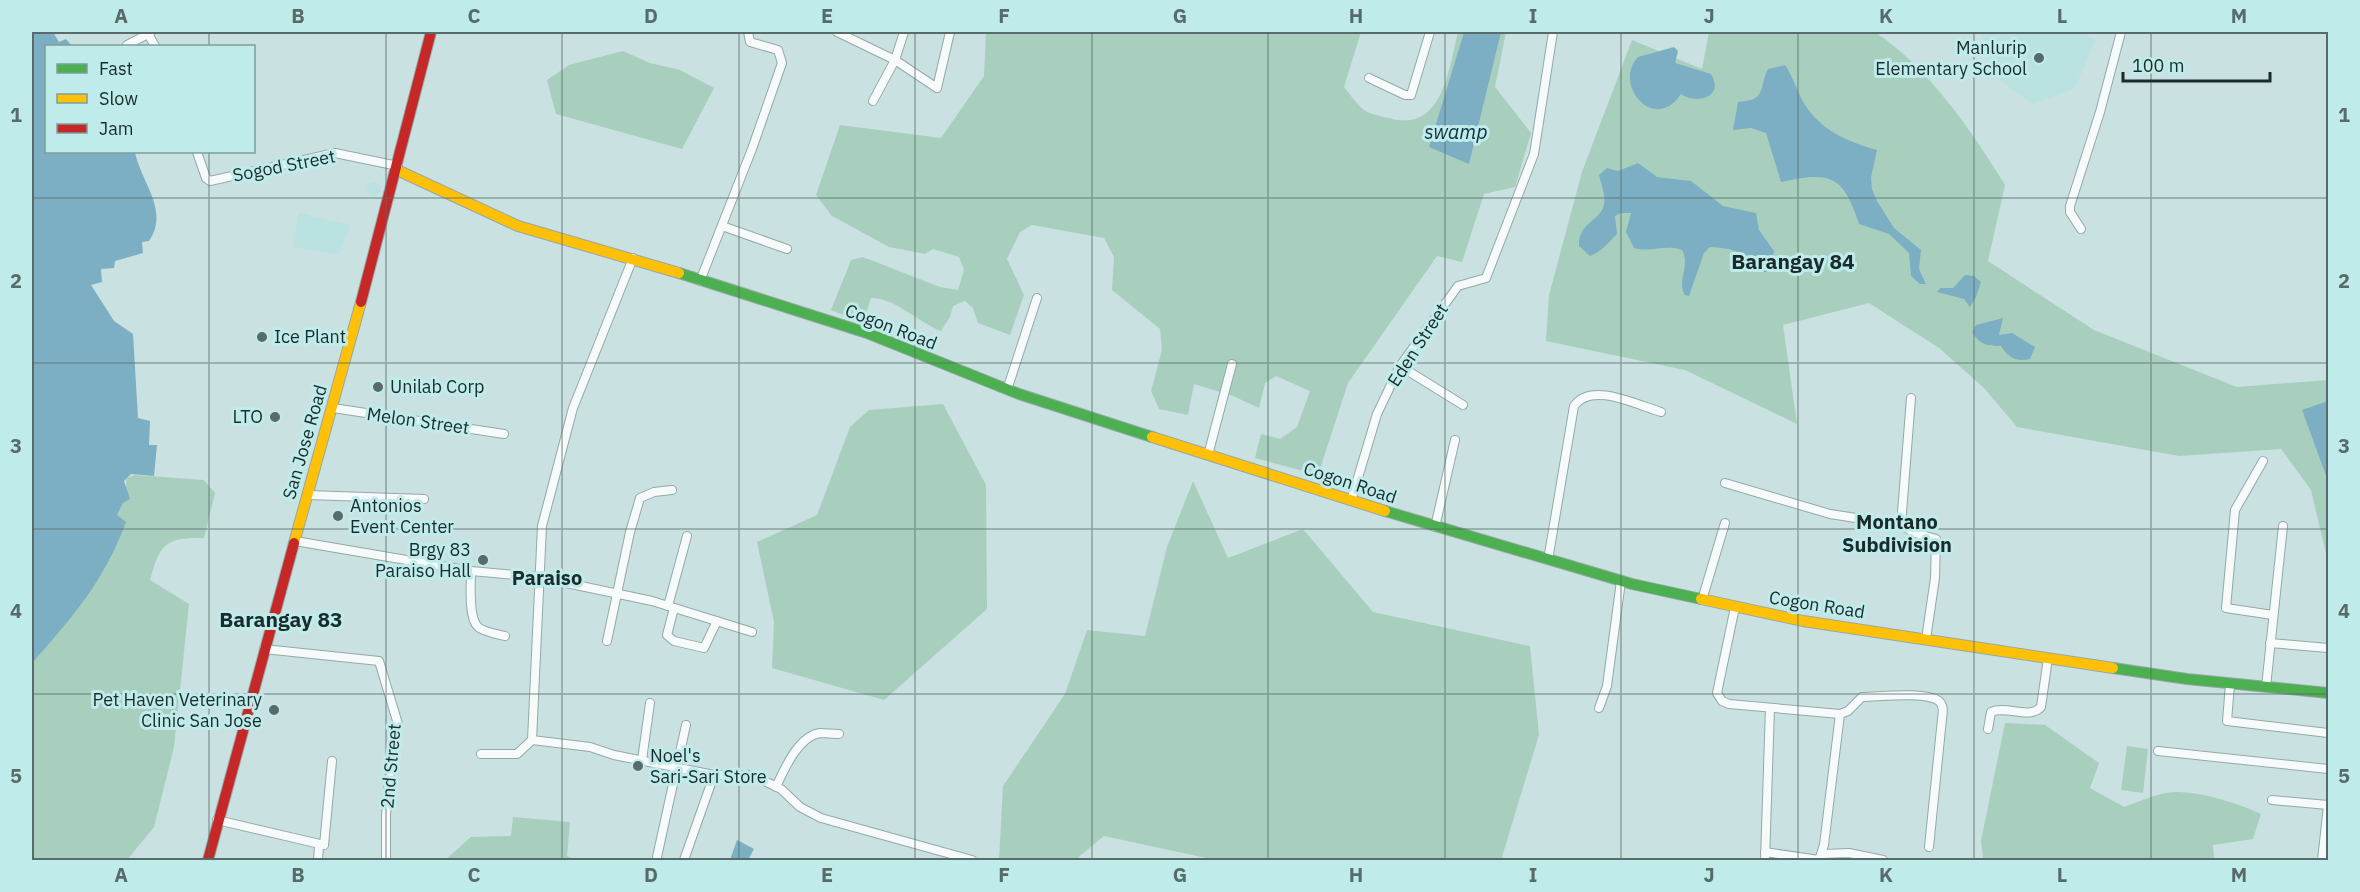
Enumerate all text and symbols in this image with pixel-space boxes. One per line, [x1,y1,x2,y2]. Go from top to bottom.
text: A [114,2,128,29]
text: B [291,2,305,29]
text: C [467,2,481,29]
text: D [644,2,658,29]
text: E [821,2,833,29]
text: F [998,2,1010,29]
text: G [1173,2,1187,29]
text: H [1349,2,1363,29]
text: I [1529,2,1537,29]
text: J [1703,2,1715,29]
text: K [1879,2,1893,29]
text: L [2057,2,2067,29]
text: M [2231,2,2247,29]
place label: Manlurip Elementary School [1875,36,2027,80]
legend [45,45,255,153]
scale bar [2123,45,2270,83]
marker: Manlurip Elementary School [2032,51,2046,65]
text: 100 m [2132,54,2184,77]
text: Fast [99,57,133,80]
text: Slow [99,87,138,110]
text: 1 [10,101,22,128]
text: 1 [2338,101,2350,128]
text: Jam [99,117,134,140]
water label: swamp [1424,118,1488,145]
street label: Sogod Street [231,144,337,187]
district label: Barangay 84 [1731,247,1855,275]
text: 2 [10,267,22,294]
text: 2 [2338,267,2350,294]
street label: Cogon Road [842,298,940,355]
street label: Eden Street [1382,299,1453,391]
place label: Ice Plant [274,325,346,348]
marker: Ice Plant [255,330,269,344]
place label: Unilab Corp [390,375,484,398]
marker: Unilab Corp [371,380,385,394]
street label: San Jose Road [277,382,332,502]
street label: Melon Street [365,402,471,439]
place label: LTO [233,405,263,428]
marker: LTO [268,410,282,424]
text: 3 [10,432,22,459]
text: 3 [2338,432,2350,459]
street label: Cogon Road [1301,457,1400,508]
place label: Antonios Event Center [350,494,454,538]
district label: Montano Subdivision [1842,508,1952,558]
marker: Antonios Event Center [331,509,345,523]
place label: Brgy 83 Paraiso Hall [375,538,471,582]
marker: Brgy 83 Paraiso Hall [476,553,490,567]
district label: Paraiso [512,564,582,591]
street label: Cogon Road [1768,586,1867,623]
text: 4 [10,597,22,624]
text: 4 [2338,597,2350,624]
district label: Barangay 83 [219,605,343,633]
place label: Pet Haven Veterinary Clinic San Jose [93,688,262,732]
marker: Pet Haven Veterinary Clinic San Jose [267,703,281,717]
street label: 2nd Street [375,723,406,809]
place label: Noel's Sari-Sari Store [650,744,767,788]
marker: Noel's Sari-Sari Store [631,759,645,773]
text: 5 [10,762,22,789]
text: 5 [2338,762,2350,789]
text: A [114,861,128,888]
text: B [291,861,305,888]
text: C [467,861,481,888]
text: D [644,861,658,888]
text: E [821,861,833,888]
text: F [998,861,1010,888]
text: G [1173,861,1187,888]
text: H [1349,861,1363,888]
text: I [1529,861,1537,888]
text: J [1703,861,1715,888]
text: K [1879,861,1893,888]
text: L [2057,861,2067,888]
text: M [2231,861,2247,888]

